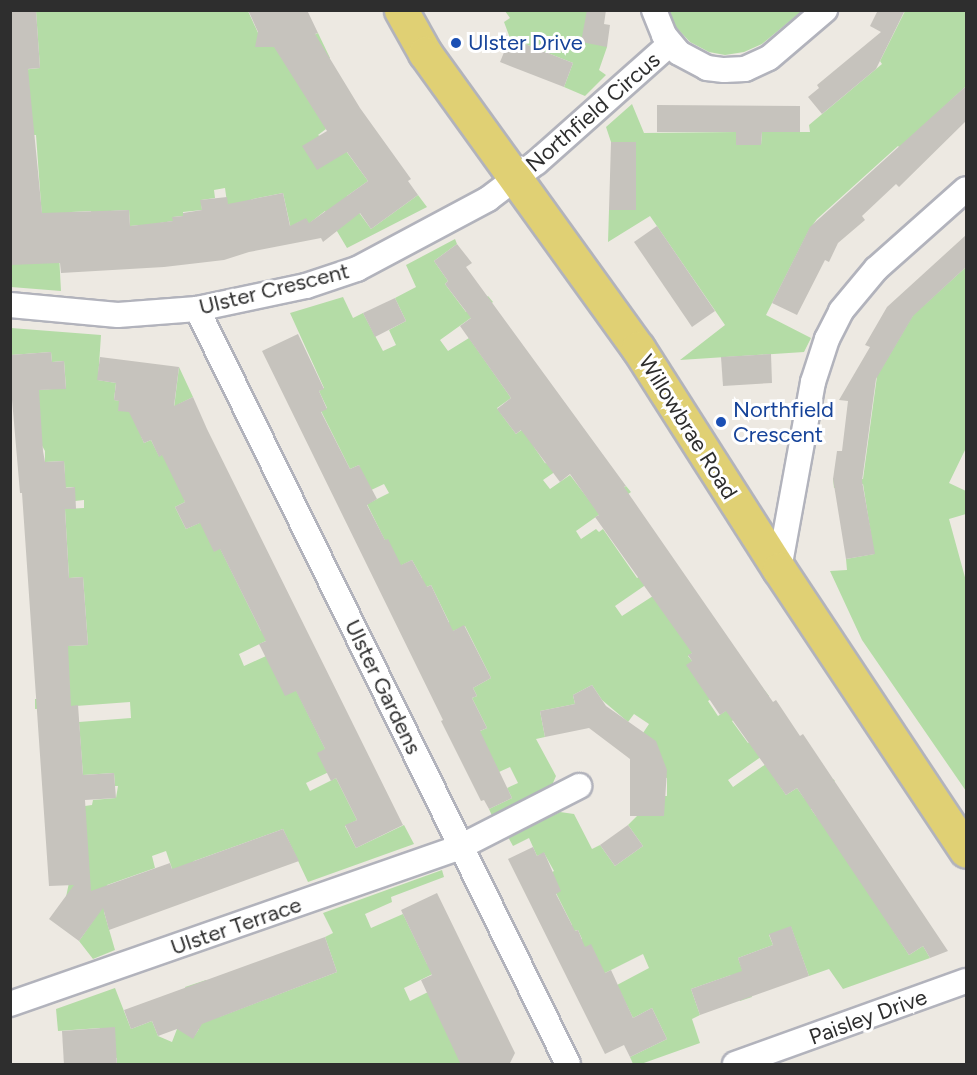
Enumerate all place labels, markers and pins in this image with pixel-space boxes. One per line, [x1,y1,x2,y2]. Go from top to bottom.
place label: Ulster Drive [468,30,583,56]
marker: Ulster Drive [449,36,463,50]
place label: Northfield Crescent [733,396,834,448]
marker: Northfield Crescent [714,415,728,429]

